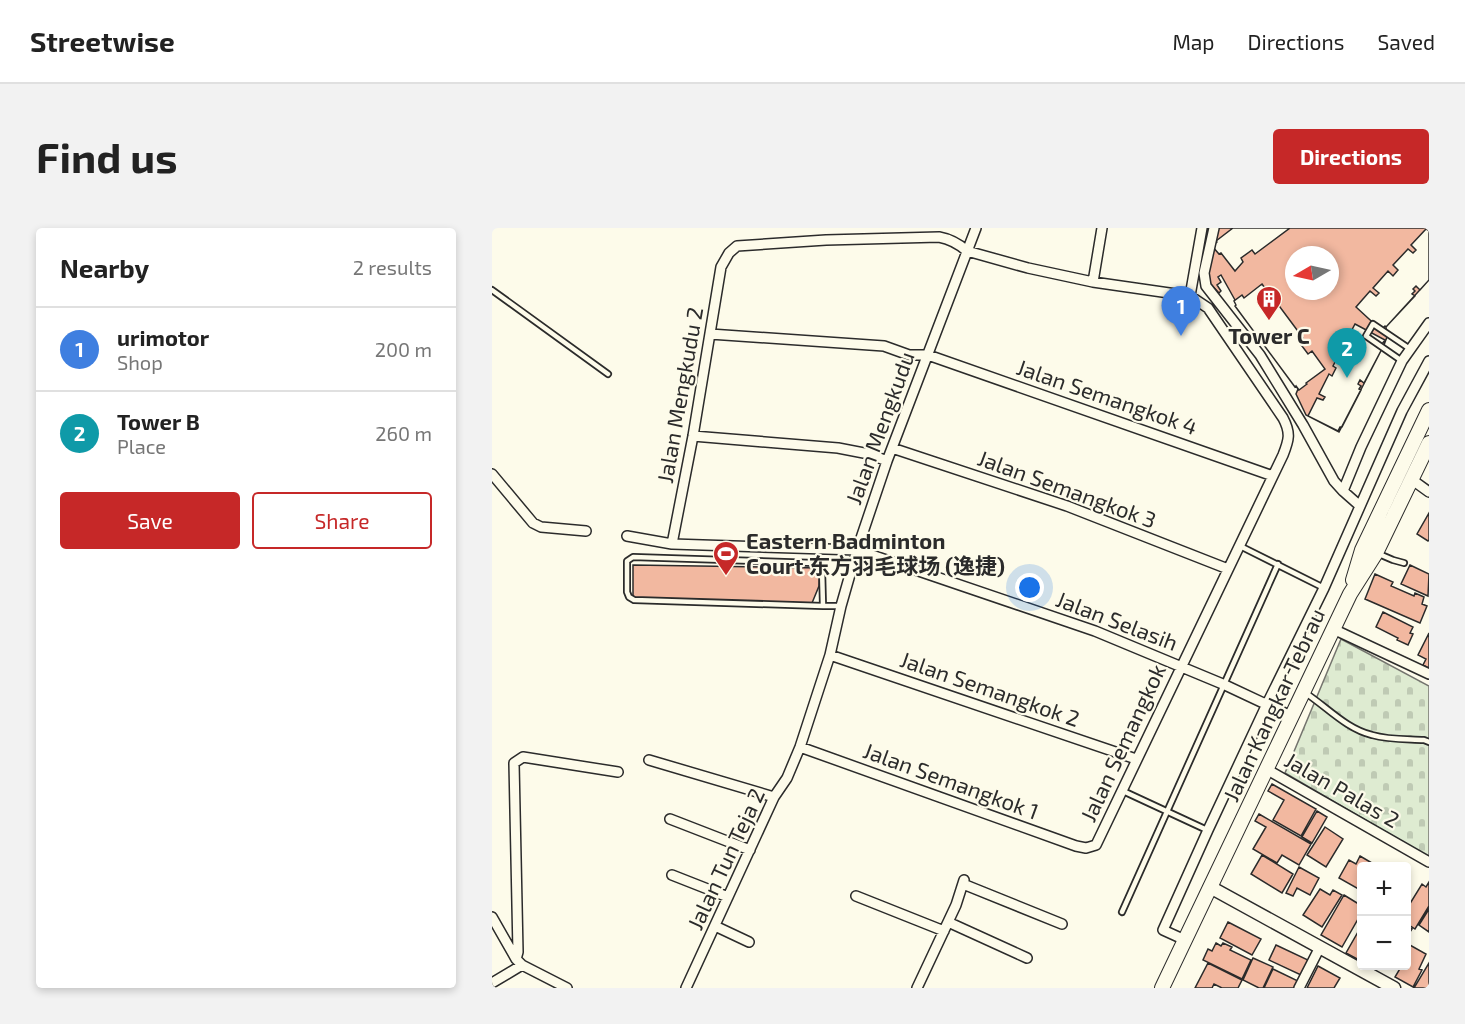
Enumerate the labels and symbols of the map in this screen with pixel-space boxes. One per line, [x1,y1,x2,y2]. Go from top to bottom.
north arrow [1285,246,1339,300]
building icon: Tower C [1254,284,1284,322]
pin: 1 [1162,286,1200,336]
street label: Jalan Mengkudu 2 [651,305,707,485]
place label: Tower C [1228,322,1310,348]
pin: 2 [1328,328,1366,378]
street label: Jalan Mengkudu [839,348,919,508]
street label: Jalan Semangkok 4 [1014,353,1201,439]
street label: Jalan Semangkok 3 [975,444,1160,532]
place label: Eastern Badminton Court 东方羽毛球场 (逸捷) [746,527,1005,578]
sports icon: Eastern Badminton Court 东方羽毛球场 (逸捷) [711,539,741,577]
your location [1015,573,1044,602]
street label: Jalan Selasih [1053,585,1182,655]
street label: Jalan Kangkar Tebrau [1217,604,1329,805]
street label: Jalan Semangkok 2 [897,645,1083,731]
street label: Jalan Semangkok [1074,660,1170,826]
street label: Jalan Semangkok 1 [860,736,1042,824]
street label: Jalan Palas 2 [1281,746,1404,832]
street label: Jalan Tun Teja 2 [681,784,770,934]

